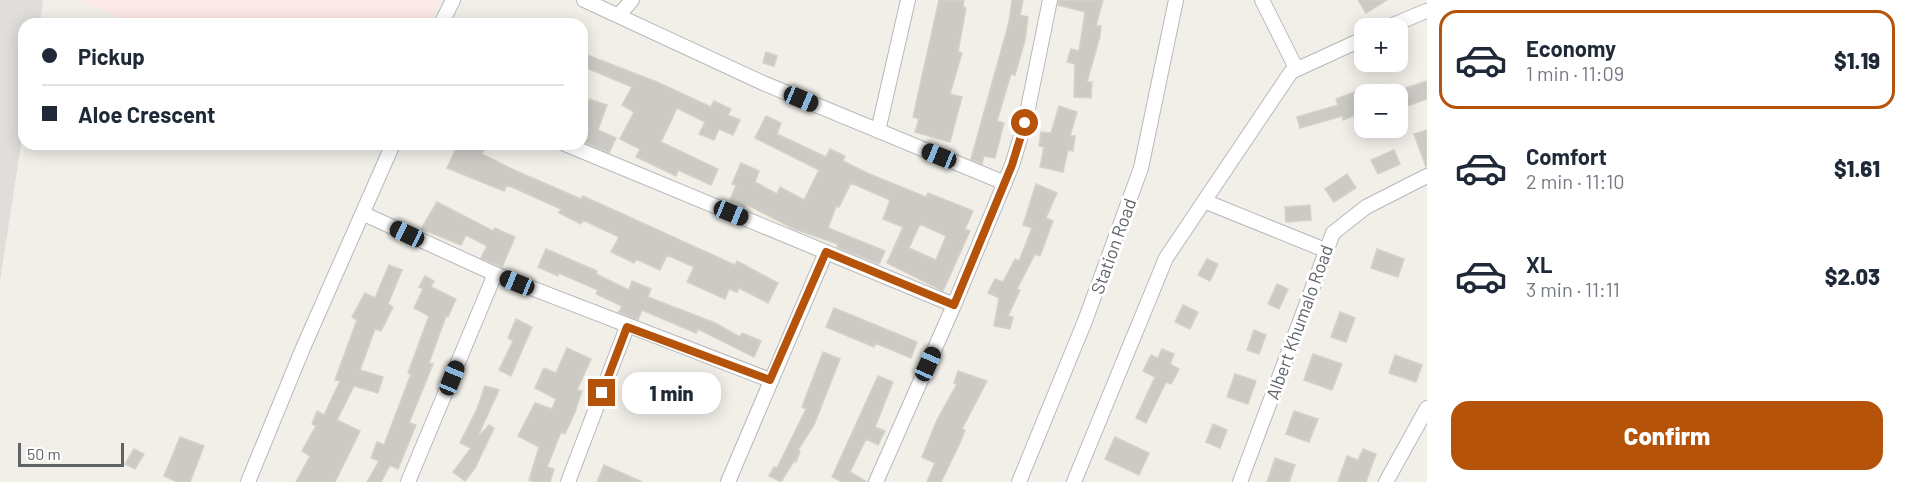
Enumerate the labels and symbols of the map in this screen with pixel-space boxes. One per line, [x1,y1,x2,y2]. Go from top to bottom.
car [781,84,821,114]
route start [1011,109,1038,136]
car [919,141,959,171]
street label: Station Road [1086,195,1140,297]
car [711,198,751,228]
car [387,218,427,250]
street label: Albert Khumalo Road [1261,242,1337,402]
car [497,268,537,298]
car [912,344,944,384]
car [437,358,467,398]
callout: 1 min [623,372,722,414]
route end [588,379,615,406]
scale bar [18,440,124,468]

